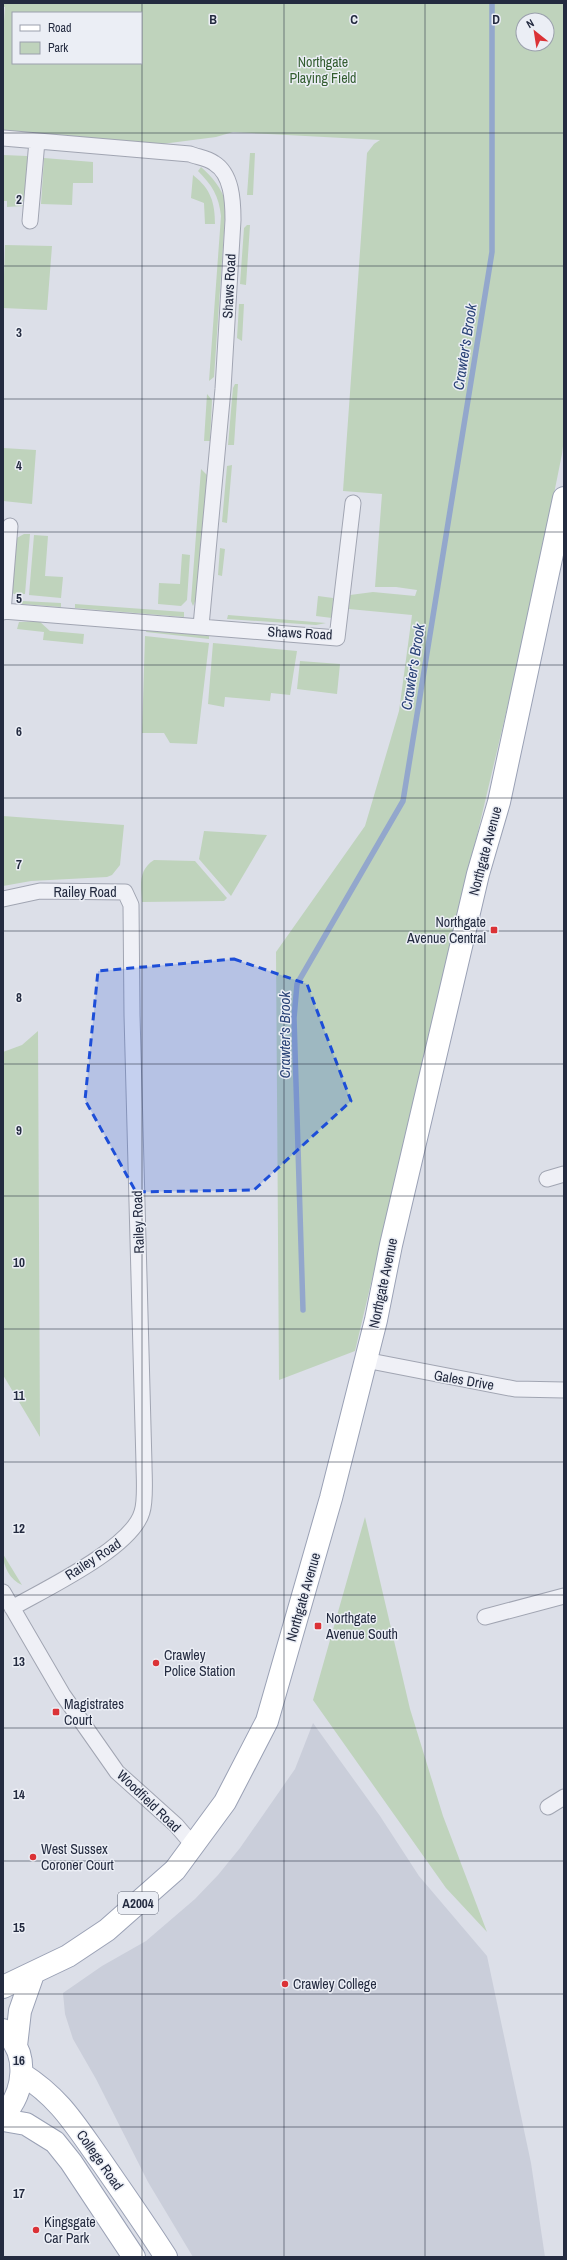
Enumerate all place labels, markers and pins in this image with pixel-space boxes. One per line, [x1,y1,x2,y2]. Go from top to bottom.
place label: Northgate Avenue Central [406,913,486,947]
marker: Northgate Avenue Central [489,925,499,935]
place label: Northgate Avenue South [325,1609,398,1643]
marker: Northgate Avenue South [313,1621,323,1631]
place label: Crawley Police Station [164,1646,235,1680]
marker: Crawley Police Station [151,1658,161,1668]
place label: Magistrates Court [64,1695,124,1729]
marker: Magistrates Court [51,1707,61,1717]
place label: West Sussex Coroner Court [41,1840,114,1874]
marker: West Sussex Coroner Court [28,1852,38,1862]
place label: Crawley College [293,1975,377,1993]
marker: Crawley College [280,1979,290,1989]
place label: Kingsgate Car Park [44,2213,96,2247]
marker: Kingsgate Car Park [31,2225,41,2235]

